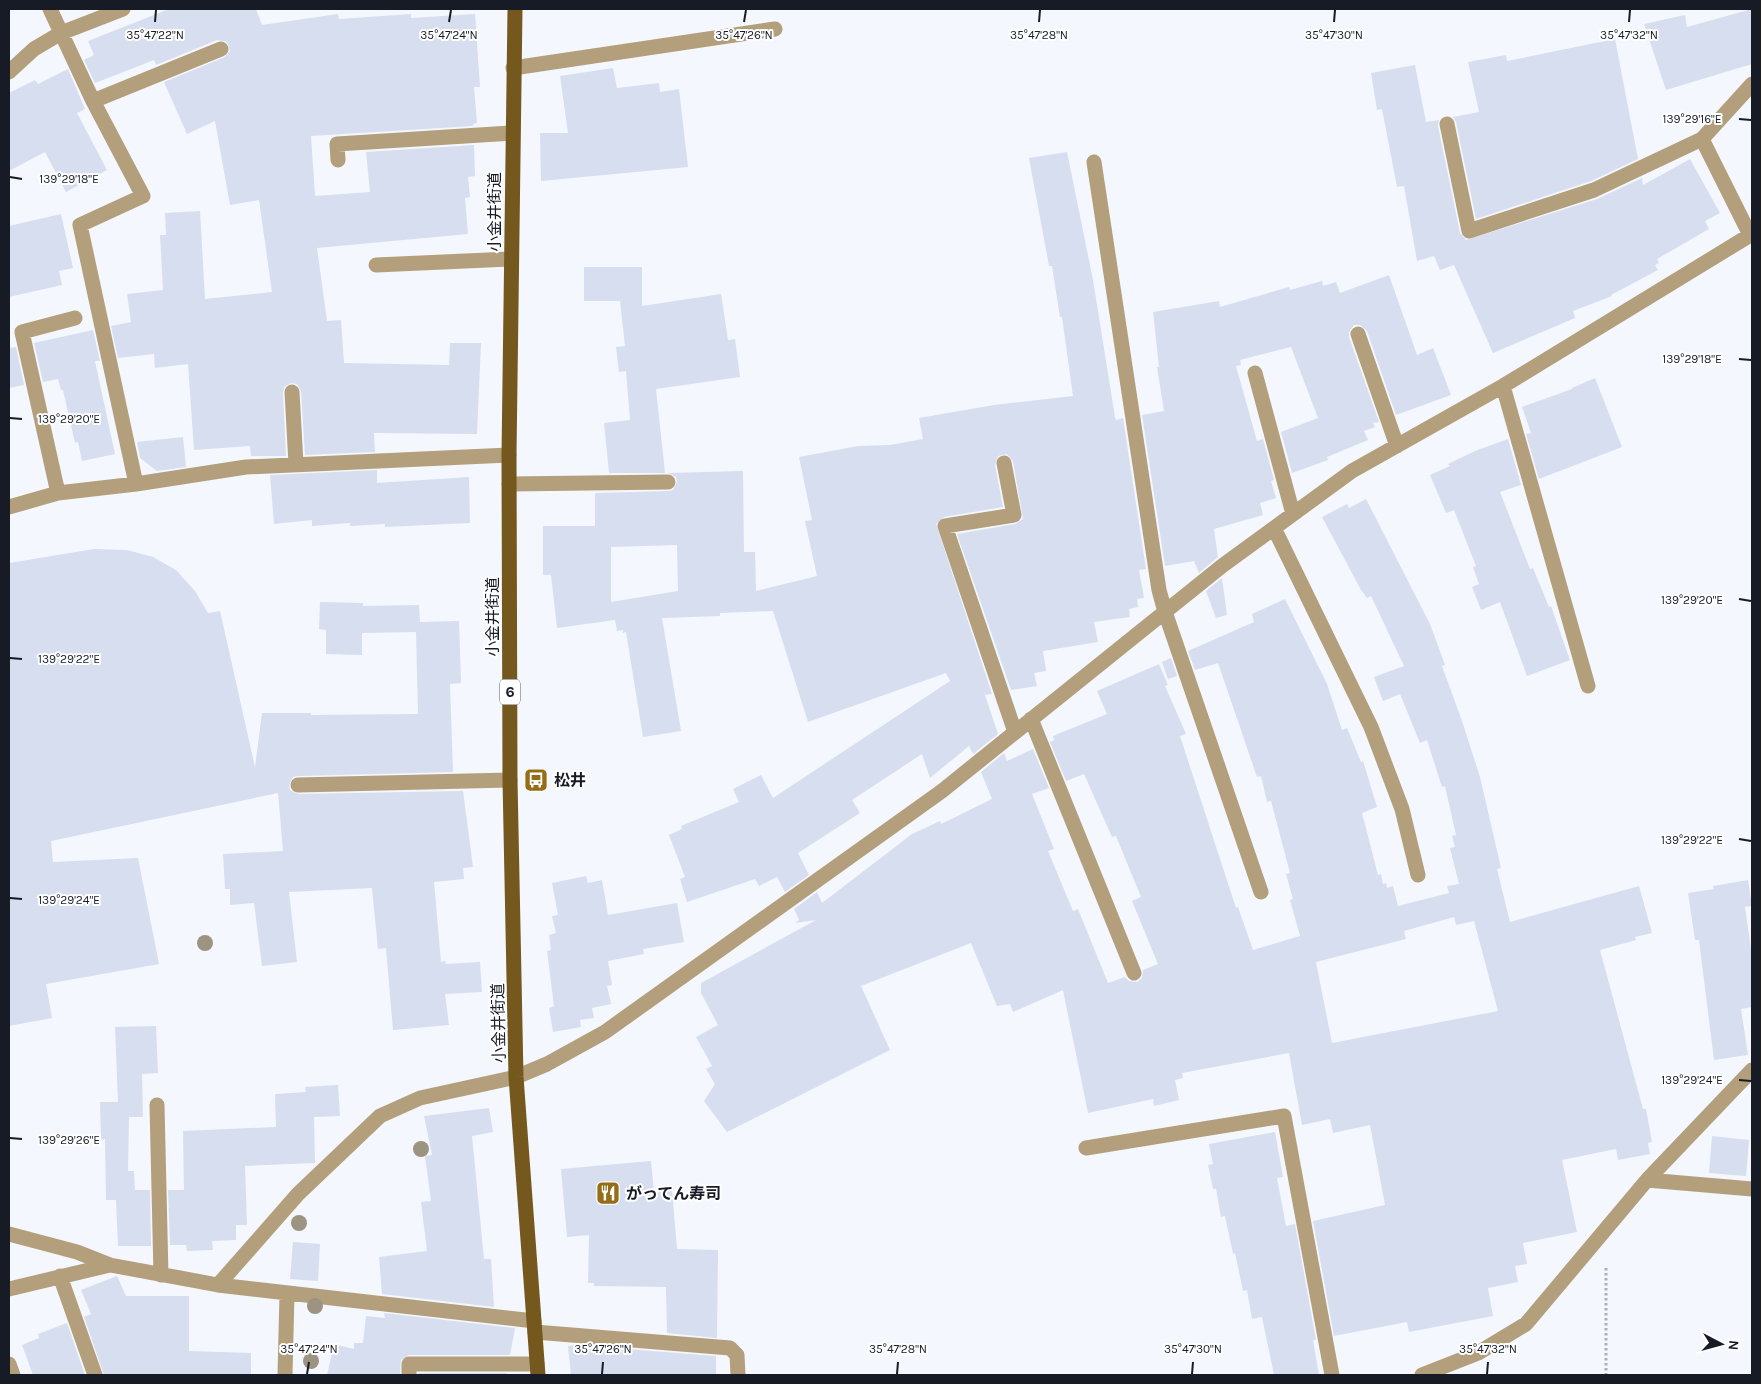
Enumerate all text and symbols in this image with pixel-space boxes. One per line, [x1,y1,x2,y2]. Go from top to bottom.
text: 35°47'22"N [126,28,184,42]
text: 35°47'24"N [420,28,478,42]
text: 35°47'26"N [715,28,773,42]
text: 35°47'28"N [1010,28,1068,42]
text: 35°47'30"N [1305,28,1363,42]
text: 35°47'32"N [1600,28,1658,42]
text: 139°29'16"E [1663,112,1721,126]
text: 139°29'18"E [39,172,99,186]
street label: 小金井街道 [485,172,504,252]
text: 139°29'18"E [1662,352,1722,366]
text: 139°29'20"E [38,412,100,426]
street label: 小金井街道 [483,577,502,657]
text: 139°29'20"E [1661,593,1723,607]
text: 139°29'22"E [38,652,100,666]
road number: 6 [500,680,520,704]
bus stop icon: 松井 [523,767,549,793]
place label: 松井 [554,771,586,790]
text: 139°29'22"E [1661,833,1723,847]
text: 139°29'24"E [38,893,100,907]
street label: 小金井街道 [488,983,509,1063]
text: 139°29'24"E [1661,1073,1723,1087]
text: 139°29'26"E [38,1133,100,1147]
restaurant icon: がってん寿司 [595,1180,621,1206]
place label: がってん寿司 [626,1184,721,1203]
north arrow [1696,1319,1746,1369]
text: N [1724,1339,1742,1351]
text: 35°47'24"N [280,1342,338,1356]
text: 35°47'26"N [574,1342,632,1356]
text: 35°47'28"N [869,1342,927,1356]
text: 35°47'30"N [1164,1342,1222,1356]
text: 35°47'32"N [1459,1342,1517,1356]

